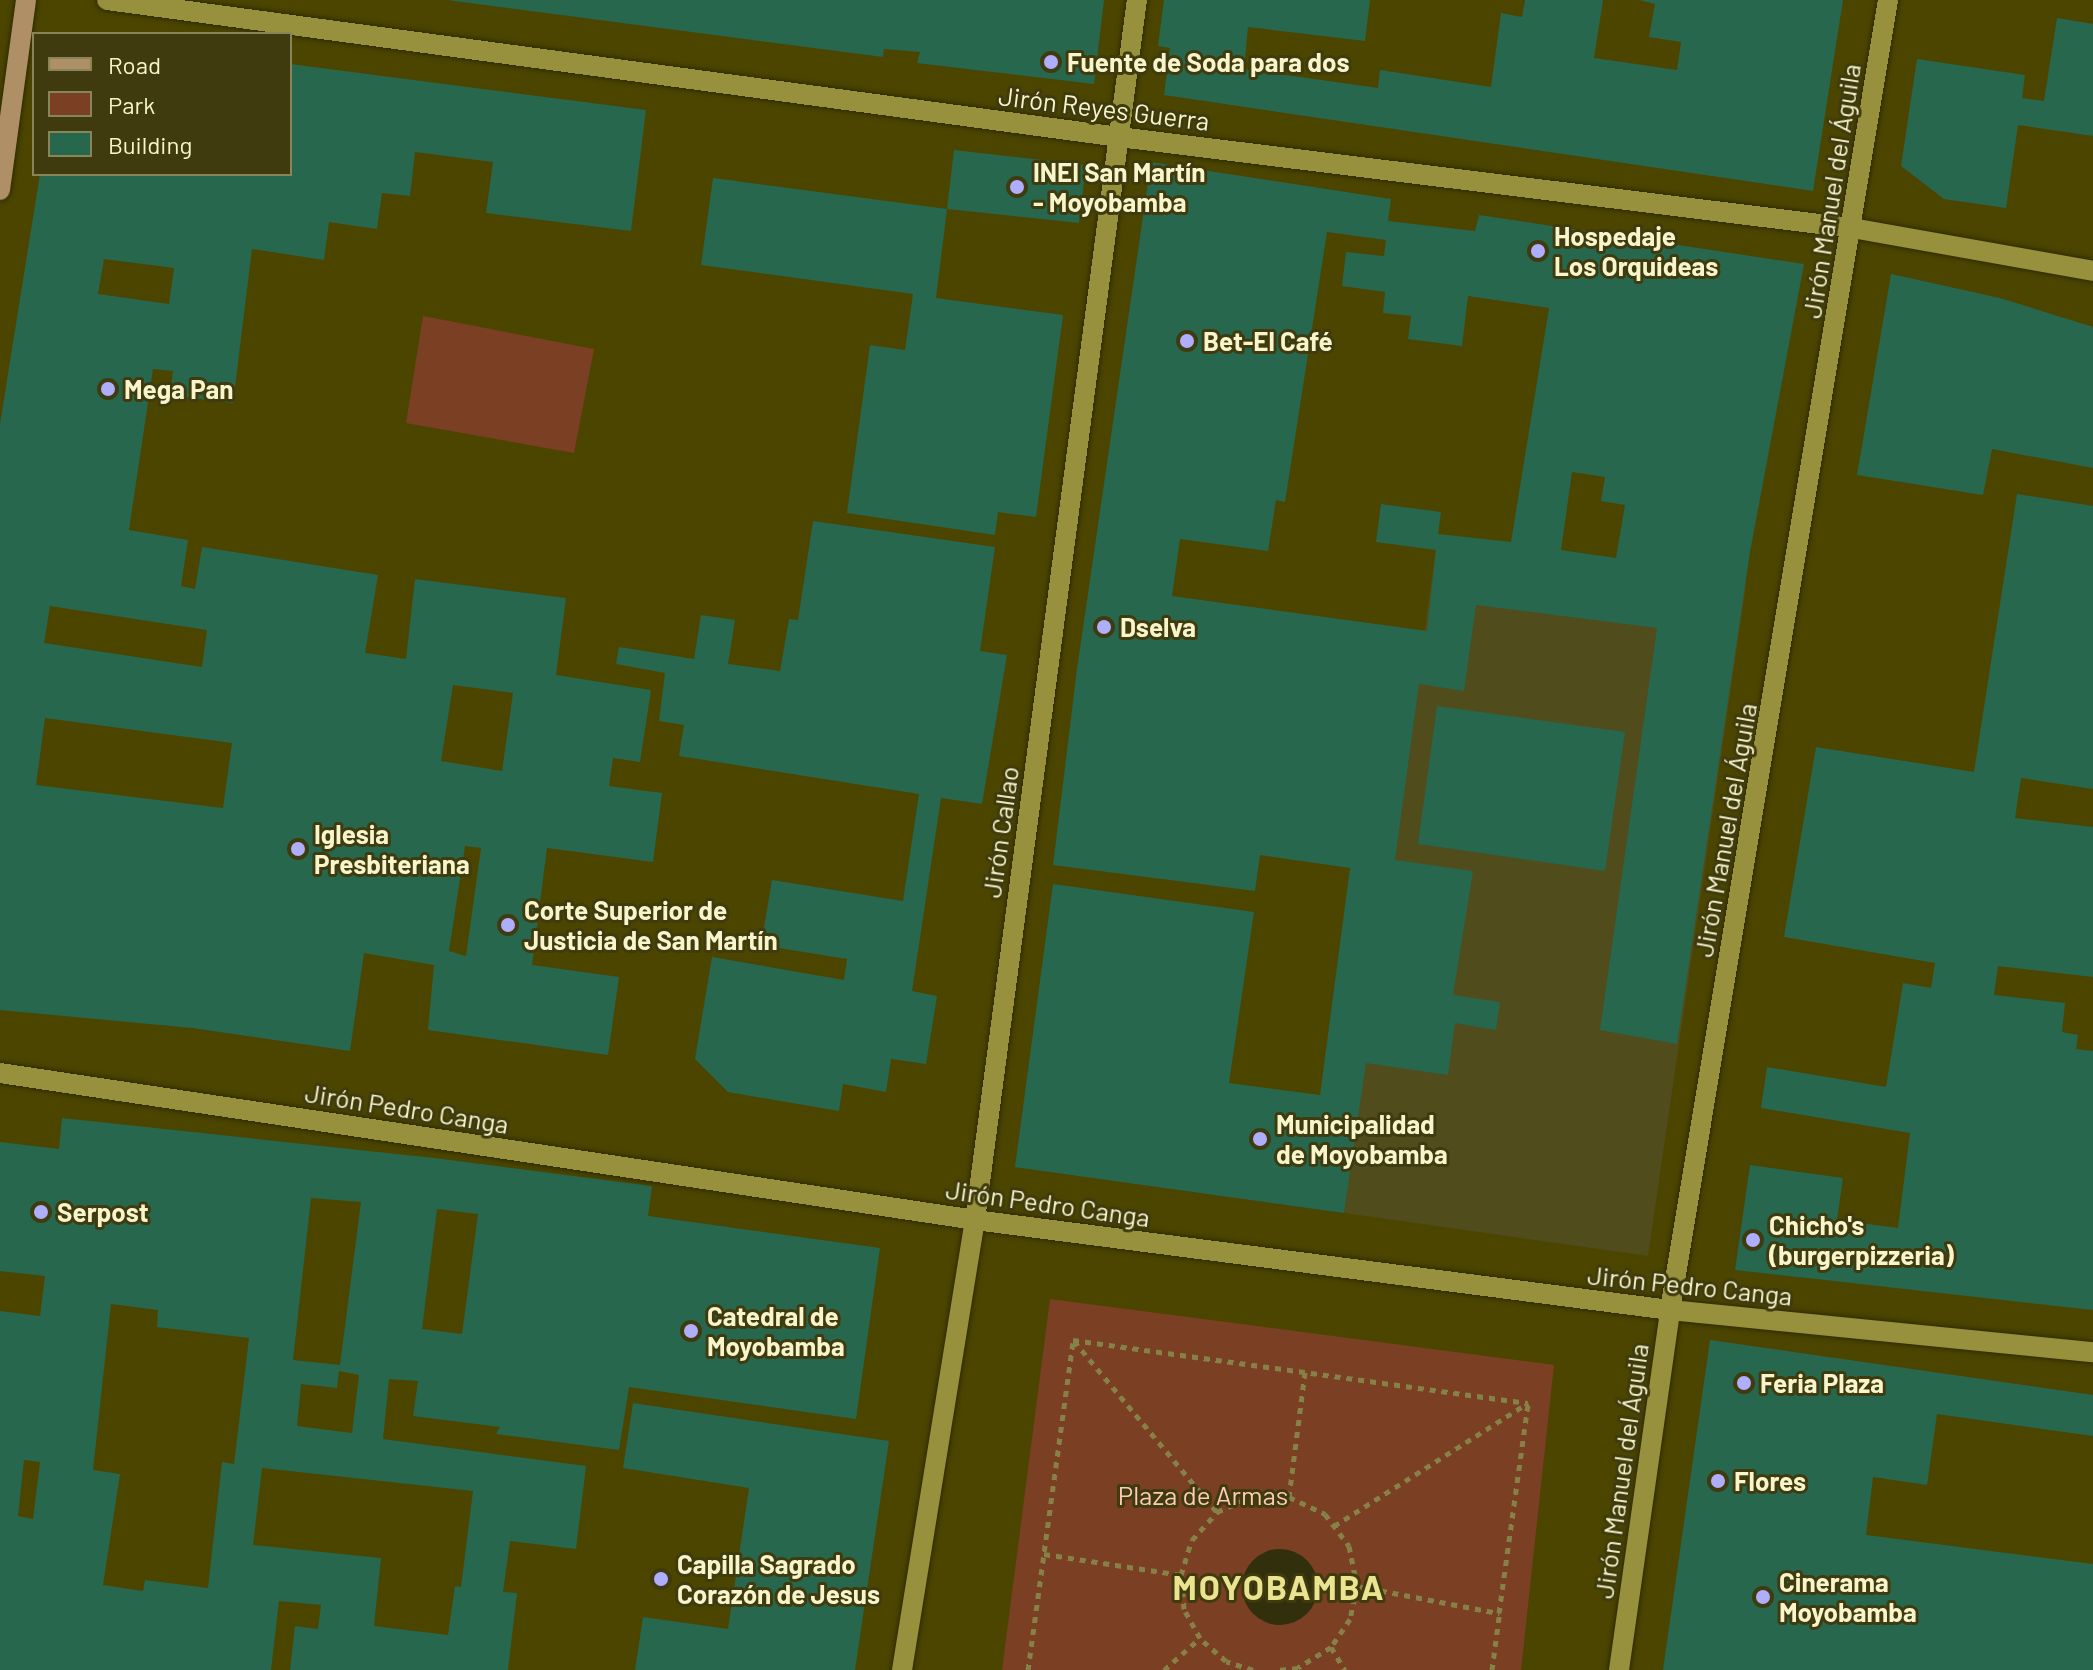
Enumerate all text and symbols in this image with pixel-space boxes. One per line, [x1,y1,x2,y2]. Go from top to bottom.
legend [32,32,292,176]
place label: Fuente de Soda para dos [1067,46,1349,78]
text: Road [108,50,161,79]
marker: Fuente de Soda para dos [1042,53,1060,71]
street label: Jirón Manuel del Águila [1795,62,1867,320]
street label: Jirón Reyes Guerra [997,80,1211,136]
text: Park [108,90,155,119]
text: Building [108,130,192,159]
place label: INEI San Martín - Moyobamba [1033,156,1205,218]
marker: INEI San Martín - Moyobamba [1008,178,1026,196]
place label: Hospedaje Los Orquideas [1554,220,1718,282]
marker: Hospedaje Los Orquideas [1529,242,1547,260]
place label: Bet-El Café [1203,325,1333,357]
marker: Bet-El Café [1178,332,1196,350]
place label: Mega Pan [124,373,233,405]
marker: Mega Pan [99,380,117,398]
place label: Dselva [1120,611,1196,643]
marker: Dselva [1095,618,1113,636]
street label: Jirón Manuel del Águila [1687,701,1763,959]
street label: Jirón Callao [975,764,1025,900]
place label: Iglesia Presbiteriana [314,818,470,880]
marker: Iglesia Presbiteriana [289,840,307,858]
place label: Corte Superior de Justicia de San Martín [524,894,778,956]
marker: Corte Superior de Justicia de San Martín [499,916,517,934]
street label: Jirón Pedro Canga [303,1076,511,1140]
place label: Municipalidad de Moyobamba [1276,1108,1448,1170]
marker: Municipalidad de Moyobamba [1251,1130,1269,1148]
street label: Jirón Pedro Canga [944,1173,1152,1233]
place label: Serpost [57,1196,149,1228]
marker: Serpost [32,1203,50,1221]
place label: Chicho's (burgerpizzeria) [1769,1209,1954,1270]
marker: Chicho's (burgerpizzeria) [1744,1231,1762,1249]
street label: Jirón Pedro Canga [1586,1259,1794,1311]
place label: Catedral de Moyobamba [707,1300,845,1362]
marker: Catedral de Moyobamba [682,1322,700,1340]
street label: Jirón Manuel del Águila [1588,1341,1654,1601]
place label: Feria Plaza [1760,1367,1884,1399]
marker: Feria Plaza [1735,1374,1753,1392]
place label: Flores [1734,1465,1806,1497]
marker: Flores [1709,1472,1727,1490]
park label: Plaza de Armas [1118,1479,1288,1511]
place label: Capilla Sagrado Corazón de Jesus [677,1548,880,1610]
place label: Cinerama Moyobamba [1779,1566,1917,1628]
district label: MOYOBAMBA [1173,1567,1385,1607]
marker: Capilla Sagrado Corazón de Jesus [652,1570,670,1588]
marker: Cinerama Moyobamba [1754,1588,1772,1606]

